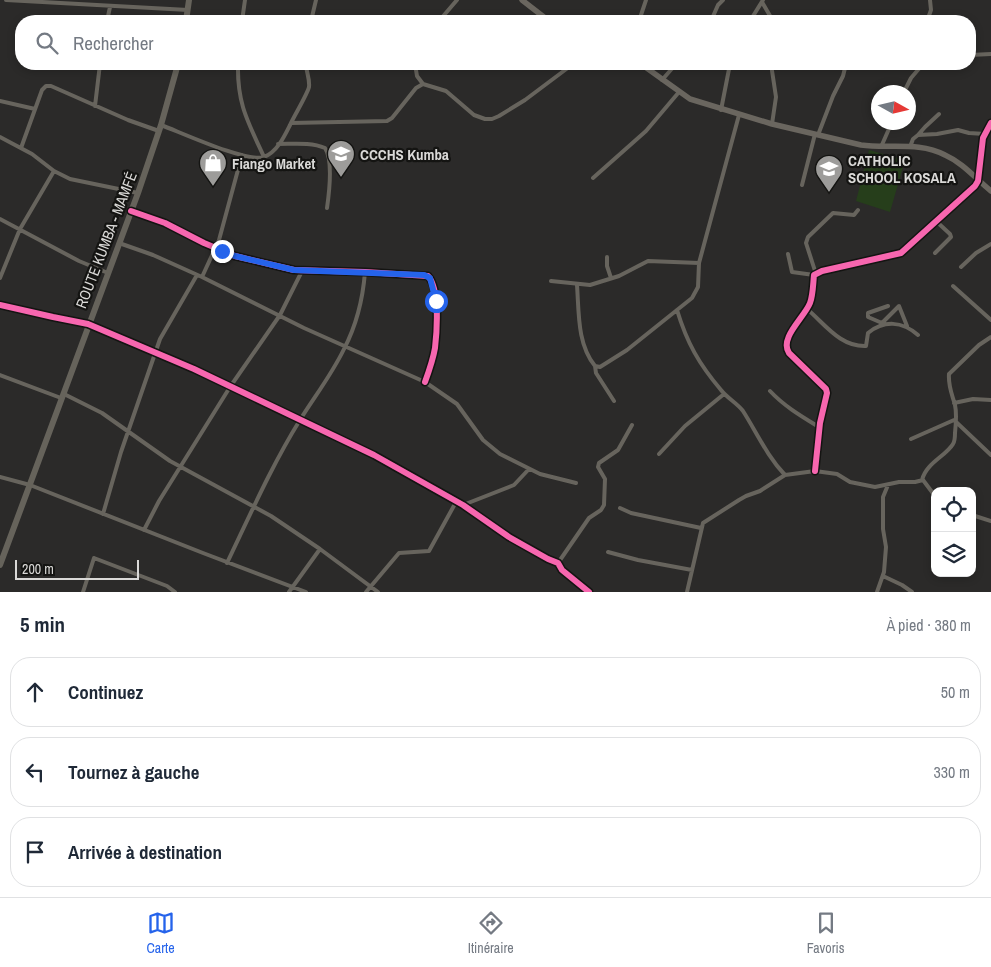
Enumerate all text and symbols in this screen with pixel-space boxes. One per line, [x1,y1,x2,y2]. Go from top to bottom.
search box [15,15,976,70]
icon: search [33,29,61,57]
text: Rechercher [73,30,154,56]
north arrow [871,85,916,130]
school or university icon: CCCHS Kumba [326,139,356,178]
place label: CCCHS Kumba [360,144,449,165]
shop icon: Fiango Market [198,148,228,187]
place label: CATHOLIC SCHOOL KOSALA [848,150,956,188]
place label: Fiango Market [232,153,315,174]
school or university icon: CATHOLIC SCHOOL KOSALA [814,154,844,193]
street label: ROUTE KUMBA - MAMFÉ [70,169,142,311]
route end [211,240,234,263]
route start [425,290,448,313]
map controls [931,487,976,577]
button: locate [931,487,976,532]
button: layers [931,532,976,577]
scale bar [15,557,139,580]
text: 200 m [22,560,54,578]
text: 5 min [20,610,65,639]
text: À pied · 380 m [886,614,971,636]
icon: ahead [21,678,49,706]
text: Continuez [68,679,143,705]
text: 50 m [941,681,970,703]
icon: left [21,758,49,786]
text: Tournez à gauche [68,759,199,785]
text: 330 m [934,761,970,783]
icon: arrive [21,838,49,866]
text: Arrivée à destination [68,839,222,865]
tab: Carte [147,909,175,957]
tab: Itinéraire [468,909,514,957]
tab: Favoris [807,909,844,957]

